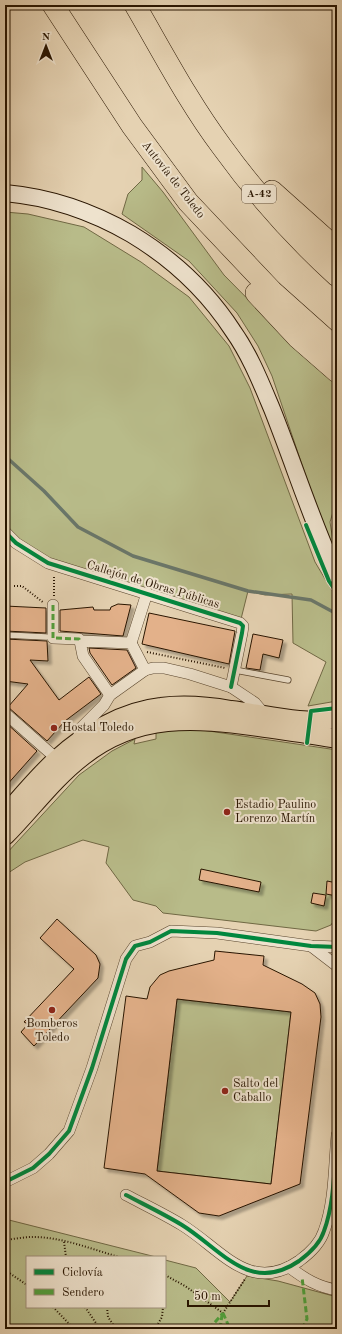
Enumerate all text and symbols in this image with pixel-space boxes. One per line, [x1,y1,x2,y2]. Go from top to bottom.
north arrow [26,26,66,66]
text: N [42,32,51,43]
street label: Autovía de Toledo [139,139,207,221]
road number: A-42 [242,185,276,203]
street label: Callejón de Obras Públicas [85,559,221,611]
place label: Hostal Toledo [62,722,134,734]
marker: Hostal Toledo [49,723,59,733]
place label: Estadio Paulino Lorenzo Martín [235,799,316,825]
marker: Estadio Paulino Lorenzo Martín [222,807,232,817]
marker: Bomberos Toledo [47,1005,57,1015]
place label: Bomberos Toledo [26,1018,78,1044]
place label: Salto del Caballo [233,1078,278,1104]
marker: Salto del Caballo [220,1086,230,1096]
legend [26,1256,166,1308]
text: Ciclovía [62,1267,103,1279]
scale bar [188,1282,269,1308]
text: Sendero [62,1287,104,1299]
text: 50 m [194,1290,221,1303]

